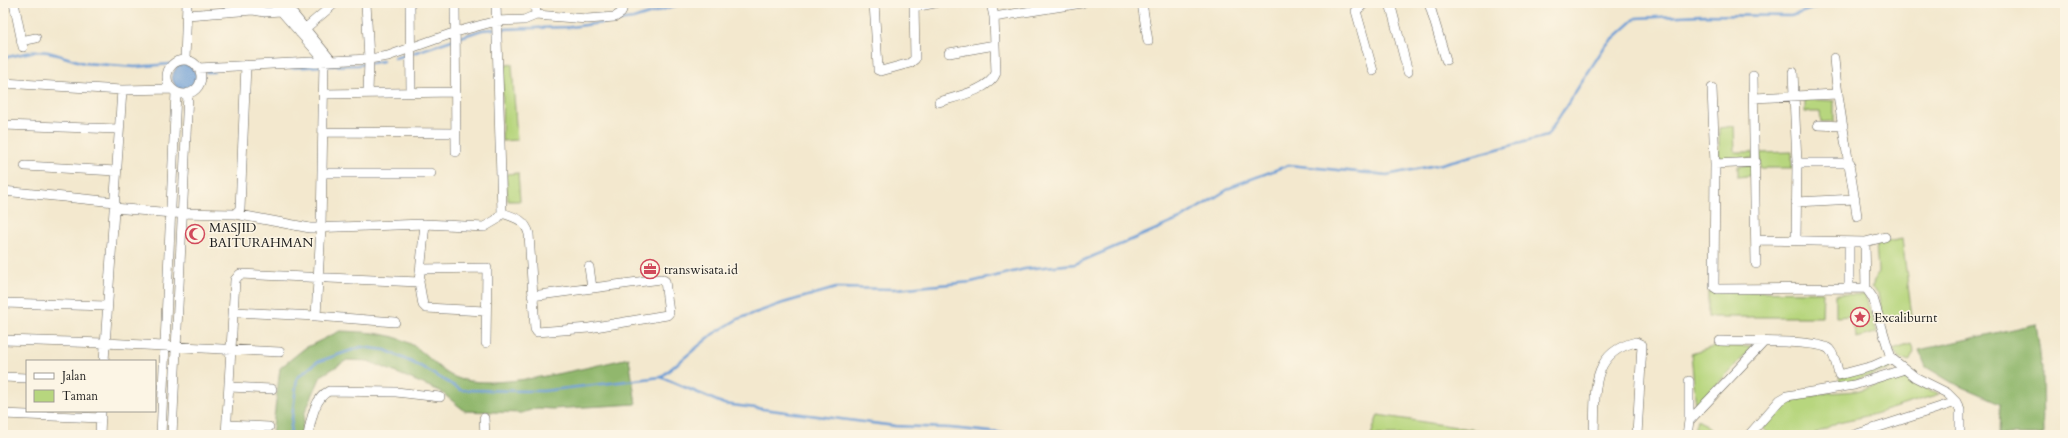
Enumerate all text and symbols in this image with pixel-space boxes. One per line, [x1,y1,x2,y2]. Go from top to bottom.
place label: MASJID BAITURAHMAN [209,219,313,252]
mosque icon: MASJID BAITURAHMAN [184,223,206,245]
office icon: transwisata.id [639,258,661,280]
place label: transwisata.id [664,261,738,279]
place icon: Excaliburnt [1849,306,1871,328]
place label: Excaliburnt [1874,309,1937,327]
legend [26,360,156,412]
text: Jalan [60,368,86,384]
text: Taman [62,388,98,404]

